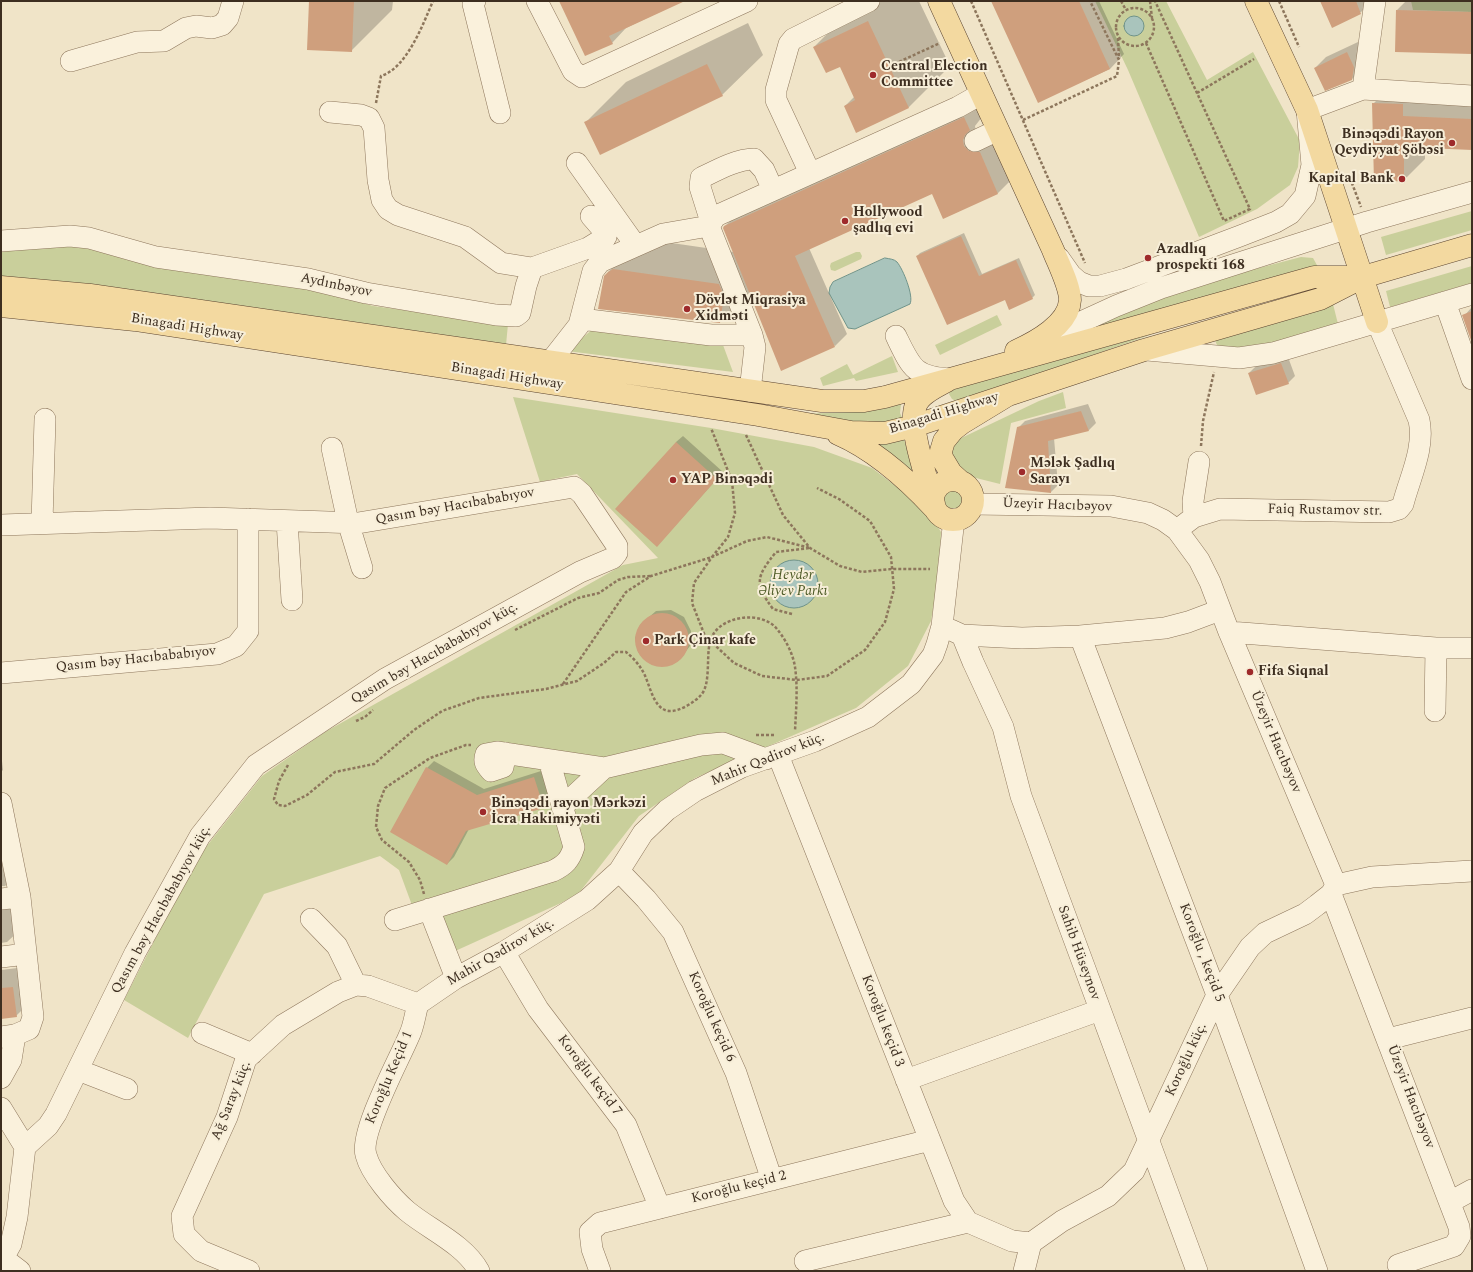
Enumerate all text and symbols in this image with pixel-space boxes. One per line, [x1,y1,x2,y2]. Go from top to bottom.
place label: Central Election Committee [881,59,988,92]
marker: Central Election Committee [868,70,878,80]
place label: Binəqədi Rayon Qeydiyyat Şöbəsi [1334,127,1444,160]
marker: Binəqədi Rayon Qeydiyyat Şöbəsi [1447,138,1457,148]
place label: Kapital Bank [1308,171,1394,187]
marker: Kapital Bank [1397,174,1407,184]
place label: Hollywood şadlıq evi [853,205,923,238]
marker: Hollywood şadlıq evi [840,216,850,226]
place label: Azadlıq prospekti 168 [1156,242,1245,274]
marker: Azadlıq prospekti 168 [1143,253,1153,263]
street label: Aydınbəyov [299,270,373,302]
place label: Dövlət Miqrasiya Xidməti [695,293,806,326]
marker: Dövlət Miqrasiya Xidməti [682,304,692,314]
street label: Binagadi Highway [129,311,245,345]
street label: Binagadi Highway [449,360,565,394]
street label: Binagadi Highway [887,389,1001,439]
place label: Mələk Şadlıq Sarayı [1030,456,1115,488]
marker: Mələk Şadlıq Sarayı [1017,467,1027,477]
place label: YAP Binəqədi [681,472,773,488]
marker: YAP Binəqədi [668,475,678,485]
street label: Qasım bəy Hacıbababıyov [374,485,536,529]
street label: Üzeyir Hacıbəyov [1002,496,1112,516]
street label: Faiq Rustamov str. [1267,502,1383,520]
park label: Heydər Əliyev Parkı [759,568,827,600]
street label: Qasım bəy Hacıbababıyov küç. [349,599,521,709]
place label: Park Çinar kafe [654,633,756,649]
marker: Park Çinar kafe [641,636,651,646]
street label: Qasım bəy Hacıbababıyov [55,643,217,677]
place label: Fifa Siqnal [1258,664,1329,680]
marker: Fifa Siqnal [1245,667,1255,677]
street label: Üzeyir Hacıbəyov [1246,688,1304,796]
street label: Mahir Qədirov küç. [709,730,827,790]
place label: Binəqədi rayon Mərkəzi İcra Hakimiyyəti [491,796,646,828]
marker: Binəqədi rayon Mərkəzi İcra Hakimiyyəti [478,807,488,817]
street label: Qasım bəy Hacıbababıyov küç. [109,823,215,997]
street label: Koroğlu , keçid 5 [1174,901,1228,1005]
street label: Sahib Hüseynov [1053,903,1103,1003]
street label: Mahir Qədirov küç. [444,915,558,991]
street label: Koroğlu keçid 6 [684,969,738,1065]
street label: Koroğlu keçid 3 [857,973,907,1069]
street label: Koroğlu küç. [1163,1021,1211,1099]
street label: Koroğlu Keçid 1 [363,1029,417,1127]
street label: Koroğlu keçid 7 [553,1032,625,1120]
street label: Üzeyir Hacıbəyov [1383,1043,1437,1151]
street label: Ağ Saray küç. [208,1059,256,1143]
street label: Koroğlu keçid 2 [690,1168,788,1208]

